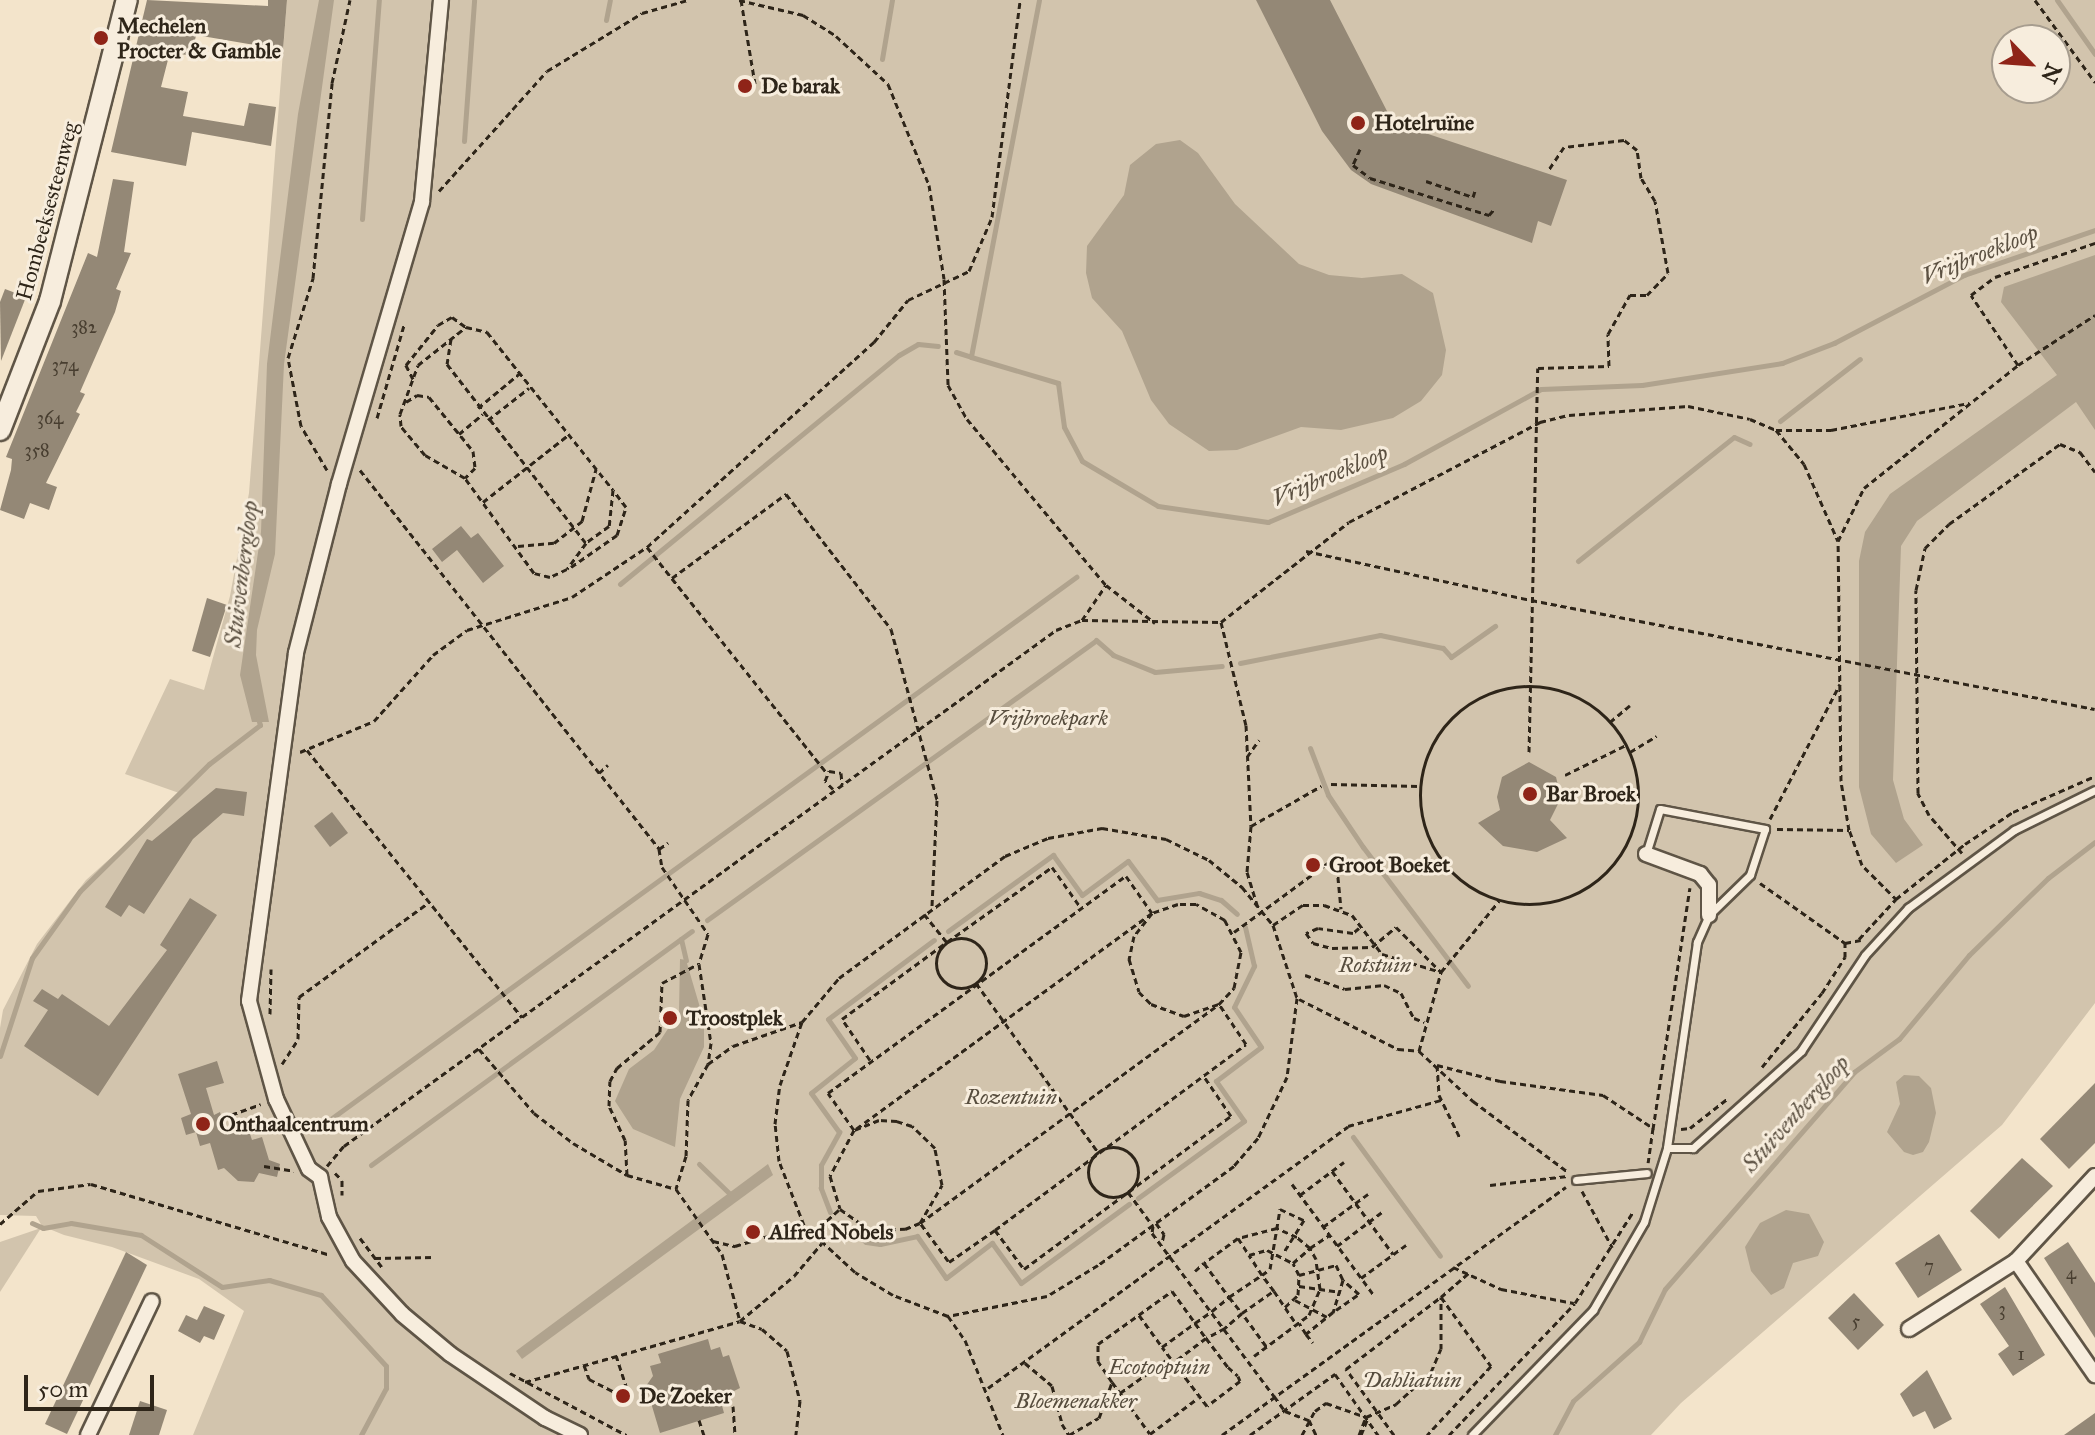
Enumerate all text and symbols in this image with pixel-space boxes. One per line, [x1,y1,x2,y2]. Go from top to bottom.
place label: Mechelen Procter & Gamble [117,12,281,64]
north arrow [1991,24,2071,104]
marker: Mechelen Procter & Gamble [92,29,110,47]
text: N [2035,59,2068,88]
place label: De barak [761,73,840,99]
marker: De barak [736,77,754,95]
place label: Hotelruïne [1374,110,1474,136]
marker: Hotelruïne [1349,114,1367,132]
street label: Hombeeksesteenweg [10,119,84,303]
water label: Vrijbroekloop [1917,219,2043,291]
house number: 382 [71,316,97,338]
house number: 374 [52,354,78,376]
house number: 364 [37,407,63,429]
house number: 358 [24,439,50,461]
water label: Vrijbroekloop [1268,439,1392,513]
water label: Stuivenbergloop [219,499,265,649]
park label: Vrijbroekpark [988,705,1108,731]
place label: Bar Broek [1546,781,1636,807]
marker: Bar Broek [1521,785,1539,803]
place label: Groot Boeket [1329,852,1450,878]
marker: Groot Boeket [1304,856,1322,874]
park label: Rotstuin [1339,952,1411,978]
place label: Troostplek [686,1005,783,1031]
marker: Troostplek [661,1009,679,1027]
water label: Stuivenbergloop [1736,1050,1856,1178]
park label: Rozentuin [965,1084,1057,1110]
place label: Onthaalcentrum [219,1111,369,1137]
marker: Onthaalcentrum [194,1115,212,1133]
place label: Alfred Nobels [769,1219,894,1245]
marker: Alfred Nobels [744,1223,762,1241]
house number: 7 [1924,1255,1934,1277]
house number: 4 [2066,1262,2076,1284]
house number: 3 [1998,1298,2006,1320]
house number: 5 [1852,1310,1860,1332]
house number: 1 [2017,1343,2025,1365]
park label: Ecotooptuin [1108,1354,1210,1380]
scale bar [28,1359,158,1409]
park label: Dahliatuin [1362,1367,1462,1393]
text: 50 m [38,1374,88,1404]
place label: De Zoeker [639,1383,732,1409]
marker: De Zoeker [614,1387,632,1405]
park label: Bloemenakker [1015,1388,1137,1414]

